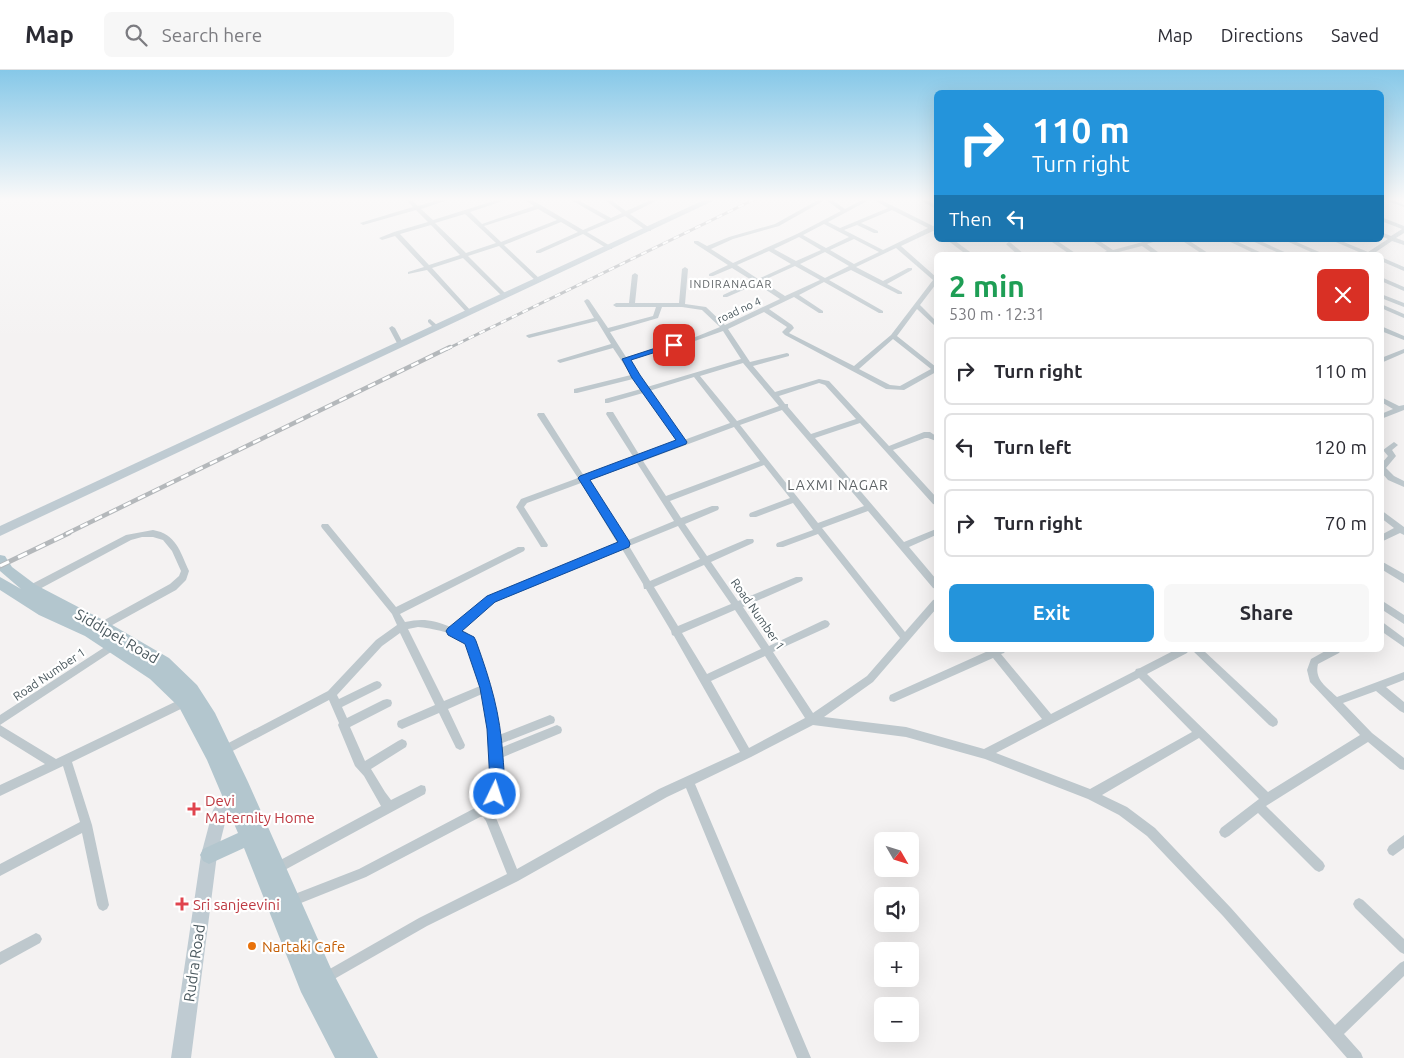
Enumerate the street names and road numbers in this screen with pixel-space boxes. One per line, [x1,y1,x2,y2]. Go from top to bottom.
street label: road no 4 [715,295,763,325]
street label: Road Number 1 [729,576,787,652]
street label: Siddipet Road [72,605,162,667]
street label: Road Number 1 [11,645,87,703]
street label: Rudra Road [180,923,208,1003]

